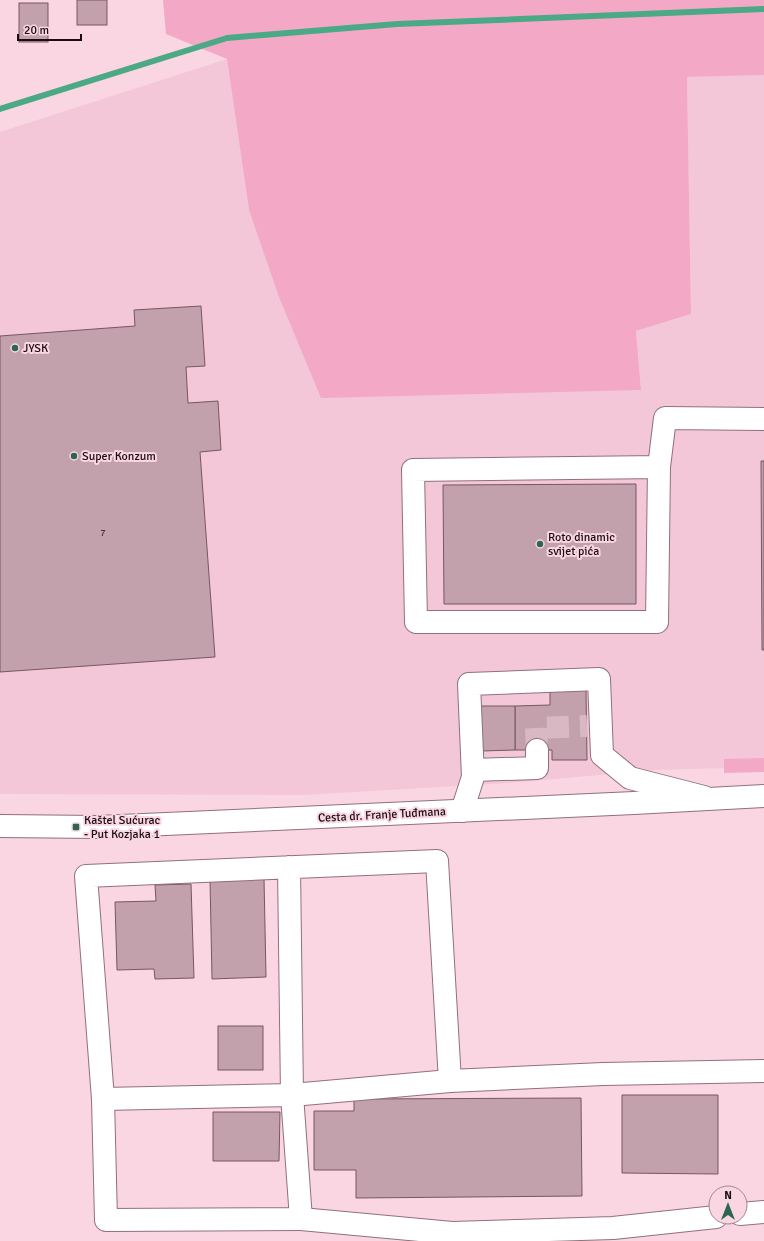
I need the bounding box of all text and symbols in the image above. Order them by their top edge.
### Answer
scale bar [18,16,81,42]
text: 20 m [24,23,49,38]
place label: JYSK [23,341,48,356]
marker: JYSK [10,343,20,353]
place label: Super Konzum [82,449,156,464]
marker: Super Konzum [69,451,79,461]
house number: 7 [100,527,106,539]
place label: Roto dinamic svijet pića [548,530,615,559]
marker: Roto dinamic svijet pića [535,539,545,549]
street label: Cesta dr. Franje Tuđmana [318,804,446,826]
place label: Kaštel Sućurac - Put Kozjaka 1 [84,813,161,842]
marker: Kaštel Sućurac - Put Kozjaka 1 [71,822,81,832]
north arrow [708,1185,748,1225]
text: N [724,1189,732,1202]

